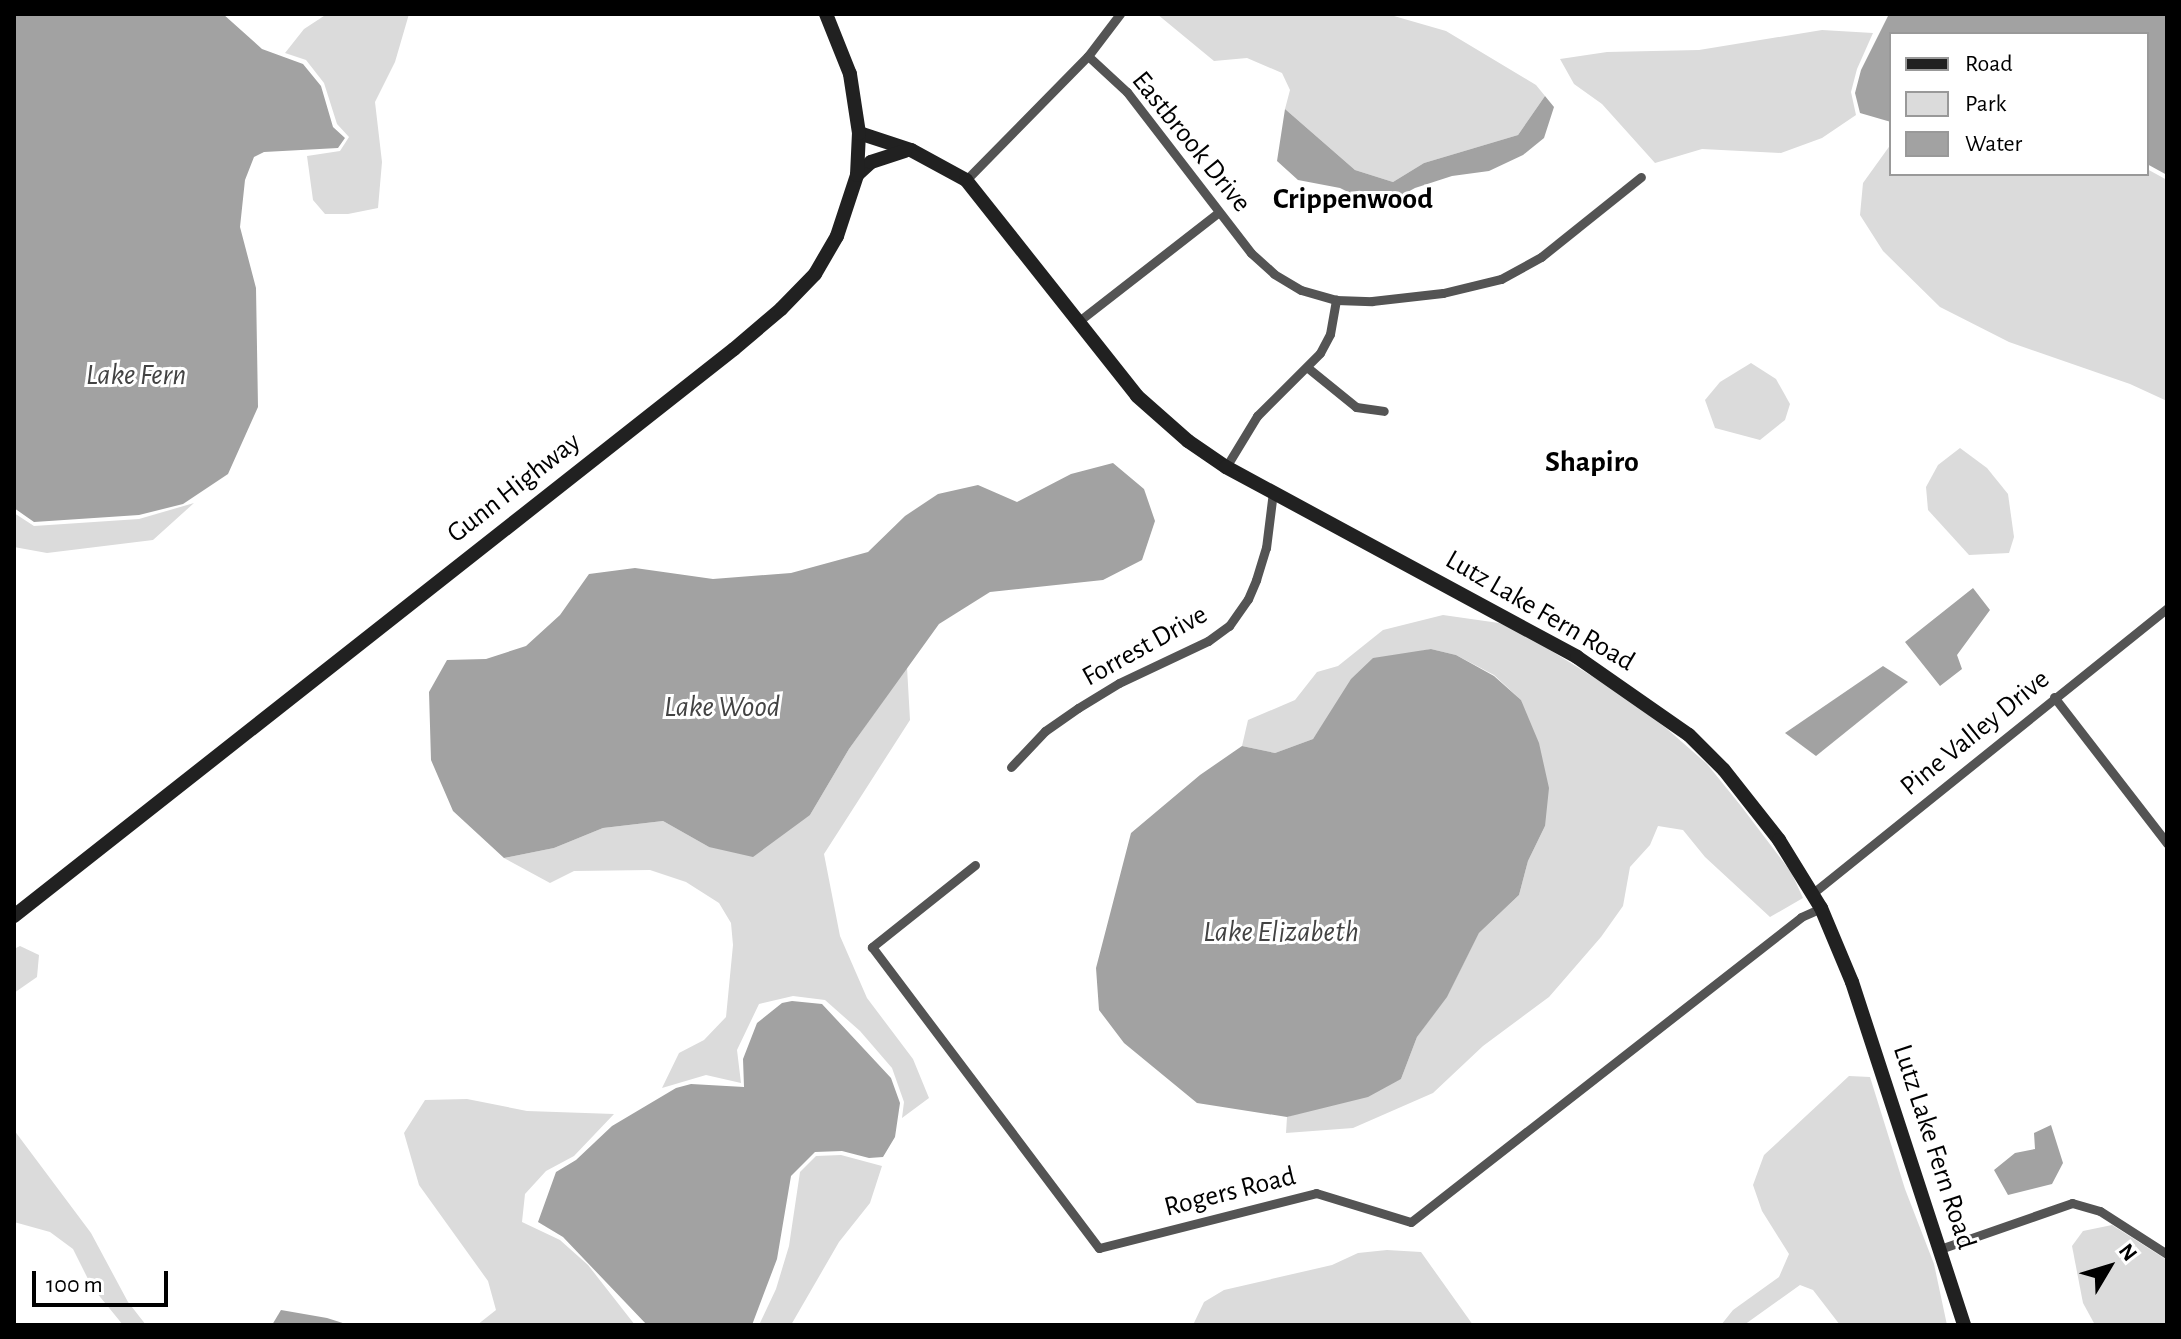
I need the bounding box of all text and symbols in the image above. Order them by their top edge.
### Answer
legend [1889,32,2149,176]
text: Road [1965,52,2013,76]
street label: Eastbrook Drive [1124,65,1258,219]
text: Park [1965,92,2006,116]
text: Water [1965,132,2022,156]
district label: Crippenwood [1273,181,1433,217]
water label: Lake Fern [86,357,186,393]
street label: Gunn Highway [441,426,587,550]
district label: Shapiro [1545,444,1639,480]
street label: Lutz Lake Fern Road [1439,543,1641,679]
street label: Forrest Drive [1077,598,1213,694]
street label: Pine Valley Drive [1894,663,2056,803]
water label: Lake Wood [664,689,780,725]
water label: Lake Elizabeth [1203,914,1359,950]
street label: Lutz Lake Fern Road [1885,1040,1983,1254]
street label: Rogers Road [1161,1159,1299,1225]
north arrow [2069,1227,2149,1307]
text: N [2115,1239,2141,1265]
scale bar [36,1255,172,1305]
text: 100 m [46,1273,103,1297]

